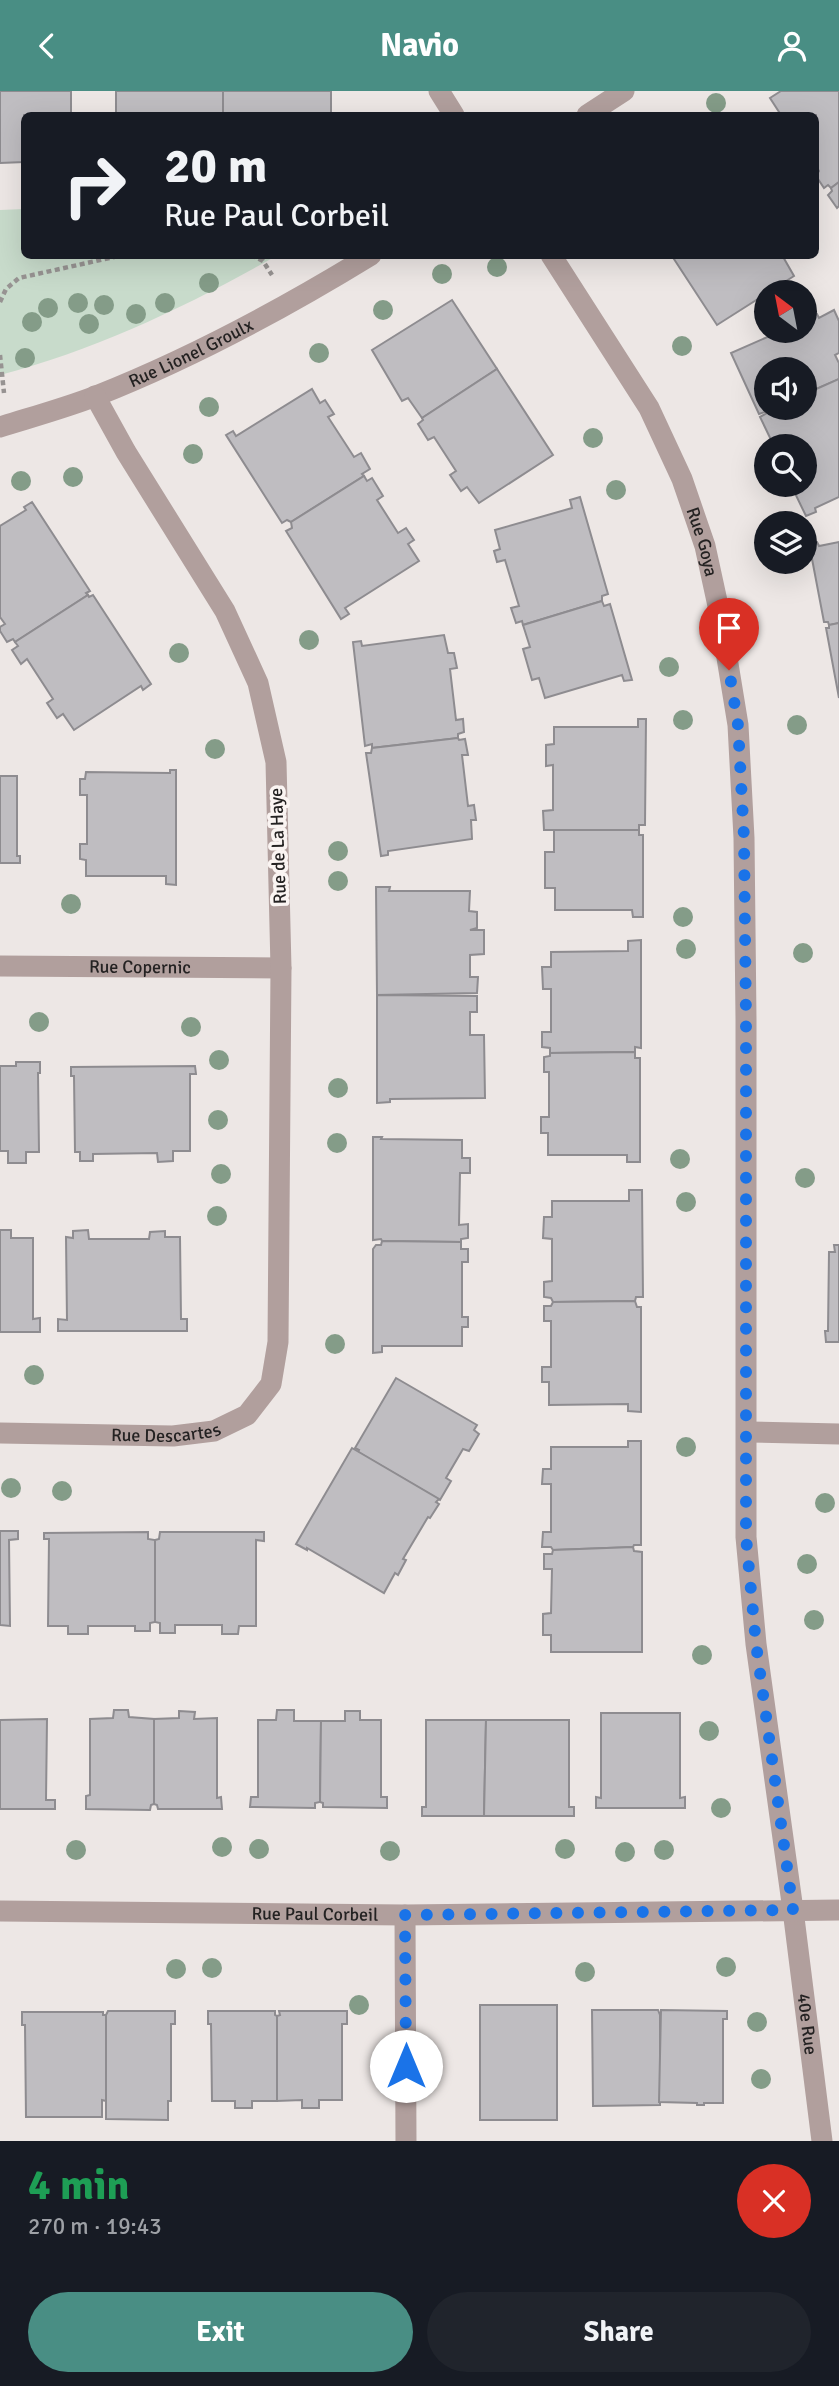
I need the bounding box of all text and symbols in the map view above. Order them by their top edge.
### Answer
text: Navio [380,26,459,65]
icon: back [28,27,66,65]
icon: person [773,27,811,65]
text: 20 m [164,136,267,196]
icon: right [49,140,140,231]
text: Rue Paul Corbeil [164,196,389,235]
north arrow [754,280,817,343]
map controls [754,280,817,574]
street label: Rue Lionel Groulx [125,313,257,392]
button: sound [754,357,817,420]
button: search [754,434,817,497]
street label: Rue Goya [681,504,722,578]
button: layers [754,511,817,574]
pin [699,598,759,670]
icon: arrive [710,609,748,647]
street label: Rue de La Haye [265,788,291,904]
street label: Rue Copernic [89,956,191,978]
street label: Rue Descartes [111,1418,225,1447]
street label: Rue Paul Corbeil [251,1902,378,1926]
street label: 40e Rue [793,1992,822,2056]
position arrow [369,2029,443,2103]
text: 4 min [28,2160,129,2211]
button: close [737,2164,811,2238]
text: 270 m · 19:43 [28,2212,162,2241]
button: Exit [28,2292,413,2372]
button: Share [427,2292,811,2372]

